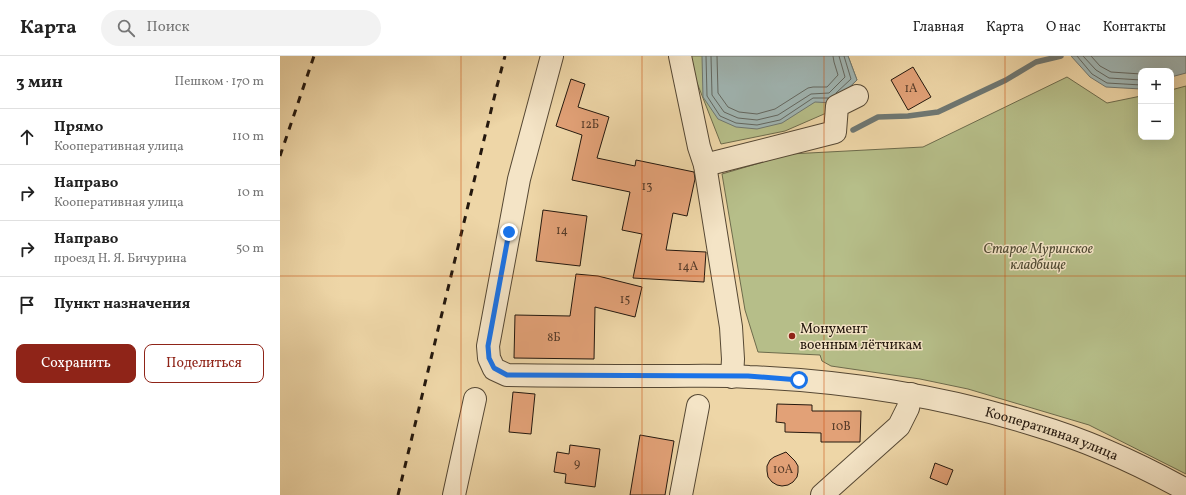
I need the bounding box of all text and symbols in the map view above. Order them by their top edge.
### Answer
search box [101,10,381,46]
text: Карта [20,15,77,41]
icon: search [115,17,137,39]
text: Поиск [147,17,190,38]
text: Главная [913,18,964,37]
text: Карта [986,18,1024,37]
text: О нас [1046,18,1081,37]
text: Контакты [1103,18,1166,37]
map controls [1138,68,1174,140]
button: + [1138,68,1174,104]
text: 3 мин [16,71,63,94]
text: Пешком · 170 m [175,73,264,91]
house number: 1А [904,81,918,97]
button: − [1138,104,1174,140]
text: Прямо [54,117,103,138]
house number: 12Б [581,117,599,133]
icon: ahead [16,126,38,148]
text: 110 m [232,128,264,146]
text: Кооперативная улица [54,138,184,156]
text: Направо [54,173,118,194]
house number: 13 [642,179,652,195]
icon: right [16,182,38,204]
text: 10 m [237,184,264,202]
text: Кооперативная улица [54,194,184,212]
route end [500,223,518,241]
house number: 14 [556,223,568,239]
text: Направо [54,229,118,250]
icon: right [16,238,38,260]
text: 50 m [236,240,264,258]
park label: Старое Муринское кладбище [983,240,1093,275]
text: проезд Н. Я. Бичурина [54,250,187,268]
house number: 14А [678,259,699,275]
house number: 15 [620,292,630,308]
icon: arrive [16,294,38,316]
text: Пункт назначения [54,294,190,315]
place label: Монумент военным лётчикам [800,320,922,355]
house number: 8Б [547,330,561,346]
marker: Монумент военным лётчикам [787,331,797,341]
button: Сохранить [16,344,136,383]
button: Поделиться [144,344,264,383]
route start [790,371,808,389]
street label: Кооперативная улица [983,403,1121,466]
house number: 10В [831,419,851,435]
house number: 9 [574,456,580,472]
house number: 10А [773,462,794,478]

